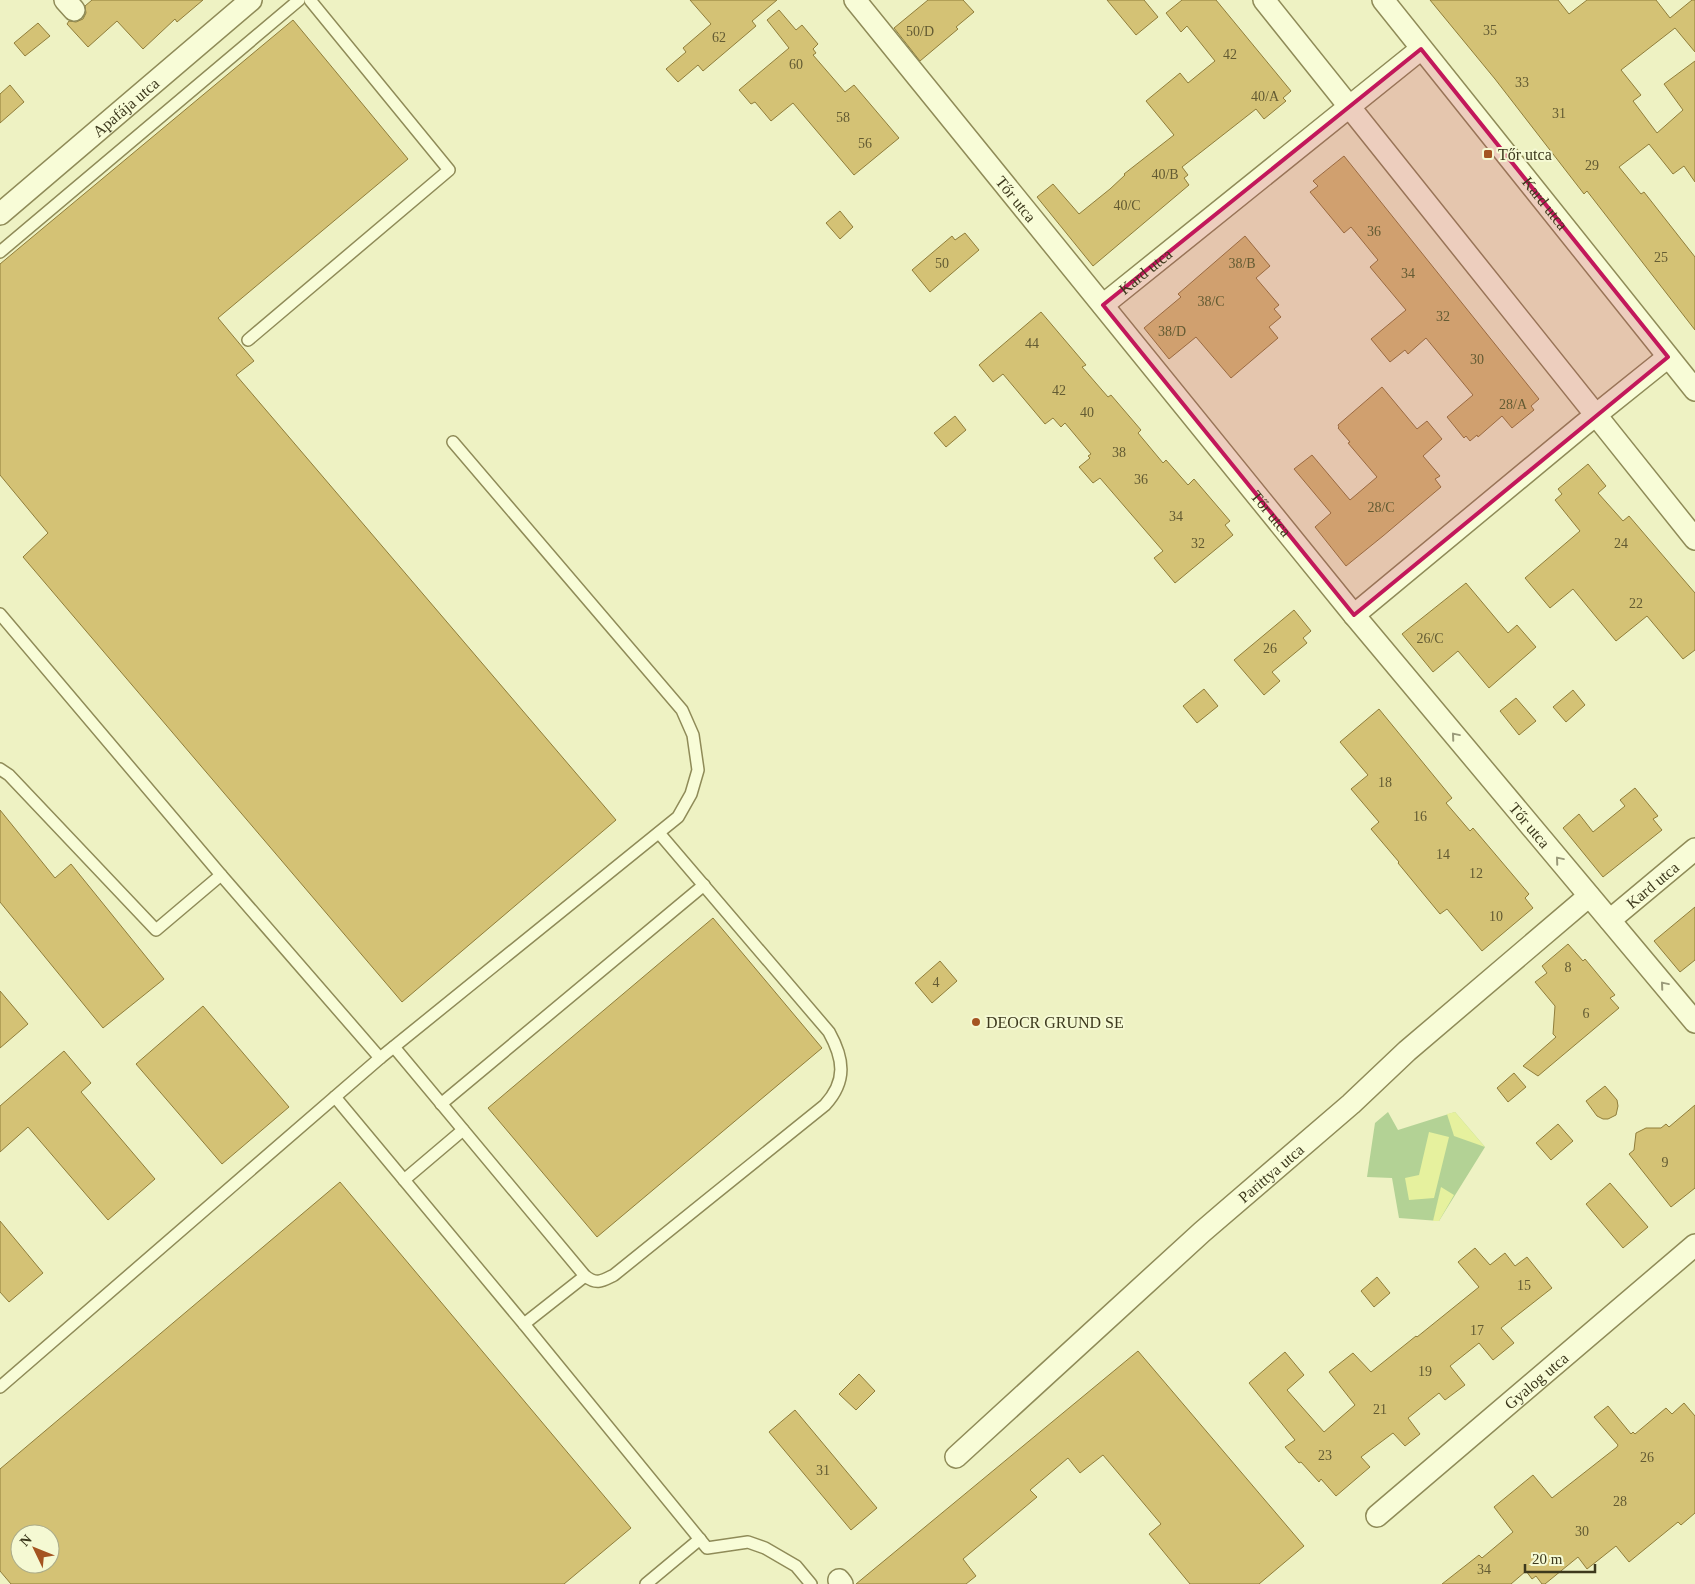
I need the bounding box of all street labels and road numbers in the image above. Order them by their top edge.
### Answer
street label: Apafája utca [89,74,162,140]
street label: Tőr utca [992,173,1039,225]
street label: Kard utca [1519,174,1571,233]
street label: Kard utca [1116,245,1175,298]
street label: Tőr utca [1248,487,1295,540]
street label: Tőr utca [1506,799,1553,851]
street label: Kard utca [1623,859,1682,912]
street label: Parittya utca [1235,1141,1307,1206]
street label: Gyalog utca [1501,1349,1572,1413]

